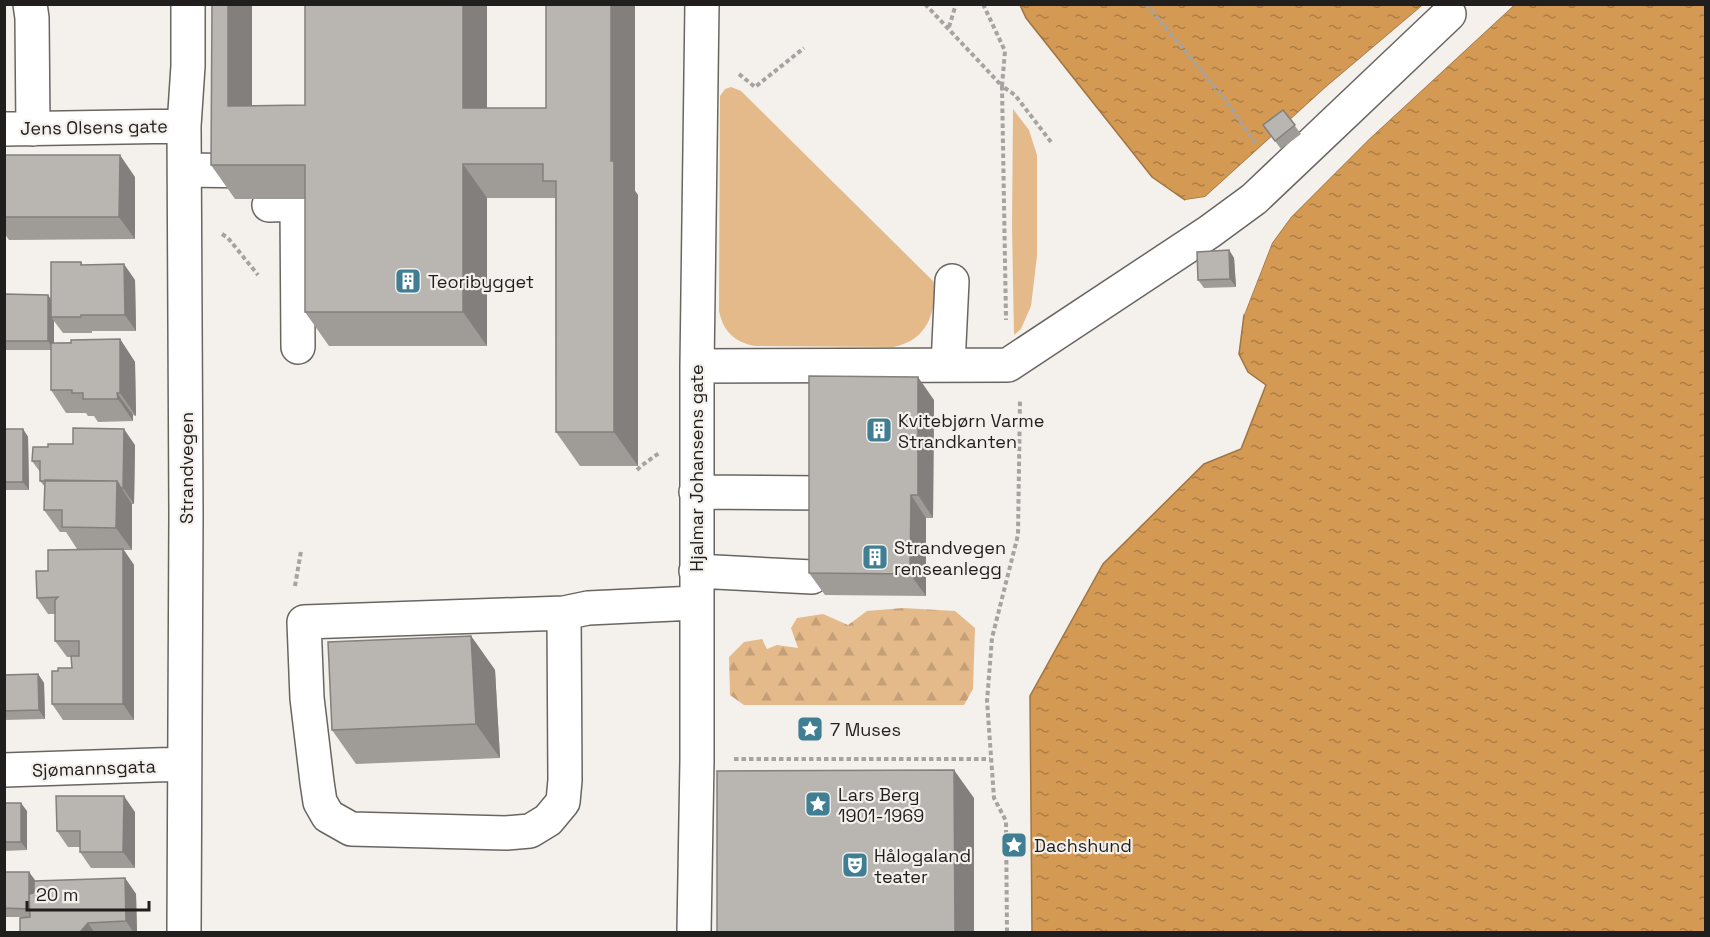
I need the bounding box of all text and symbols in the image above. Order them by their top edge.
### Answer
street label: Jens Olsens gate [20,114,168,140]
building icon: Teoribygget [393,266,423,296]
place label: Teoribygget [428,270,534,293]
street label: Hjalmar Johansens gate [685,364,708,572]
place label: Kvitebjørn Varme Strandkanten [898,409,1044,453]
street label: Strandvegen [175,412,198,524]
building icon: Kvitebjørn Varme Strandkanten [864,415,894,445]
place label: Strandvegen renseanlegg [894,536,1006,580]
building icon: Strandvegen renseanlegg [860,542,890,572]
place icon: 7 Muses [795,714,825,744]
place label: 7 Muses [830,718,901,741]
street label: Sjømannsgata [32,754,156,782]
place label: Lars Berg 1901-1969 [838,783,924,827]
place icon: Lars Berg 1901-1969 [803,789,833,819]
place icon: Dachshund [999,830,1029,860]
place label: Dachshund [1034,834,1132,857]
place label: Hålogaland teater [874,844,971,888]
theatre icon: Hålogaland teater [840,850,870,880]
scale bar [27,874,148,912]
text: 20 m [36,883,79,906]

